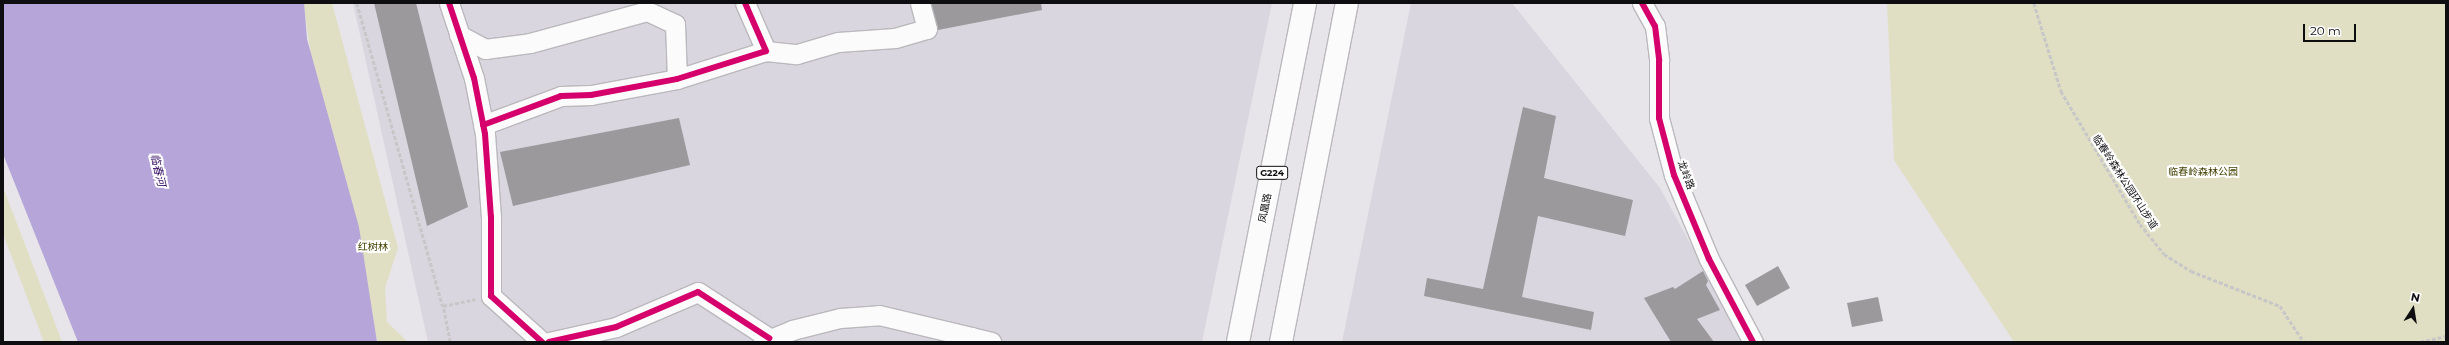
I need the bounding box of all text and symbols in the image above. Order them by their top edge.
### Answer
scale bar [2305,16,2358,42]
text: 20 m [2310,23,2341,38]
street label: 临春岭森林公园环山步道 [2090,133,2160,231]
water label: 临春河 [148,152,168,188]
street label: 龙岭路 [1675,159,1697,191]
road number: G224 [1256,166,1288,180]
park label: 临春岭森林公园 [2168,166,2238,178]
street label: 凤凰路 [1256,192,1274,224]
park label: 红树林 [358,241,388,253]
north arrow [2393,289,2433,329]
text: N [2410,289,2421,305]

